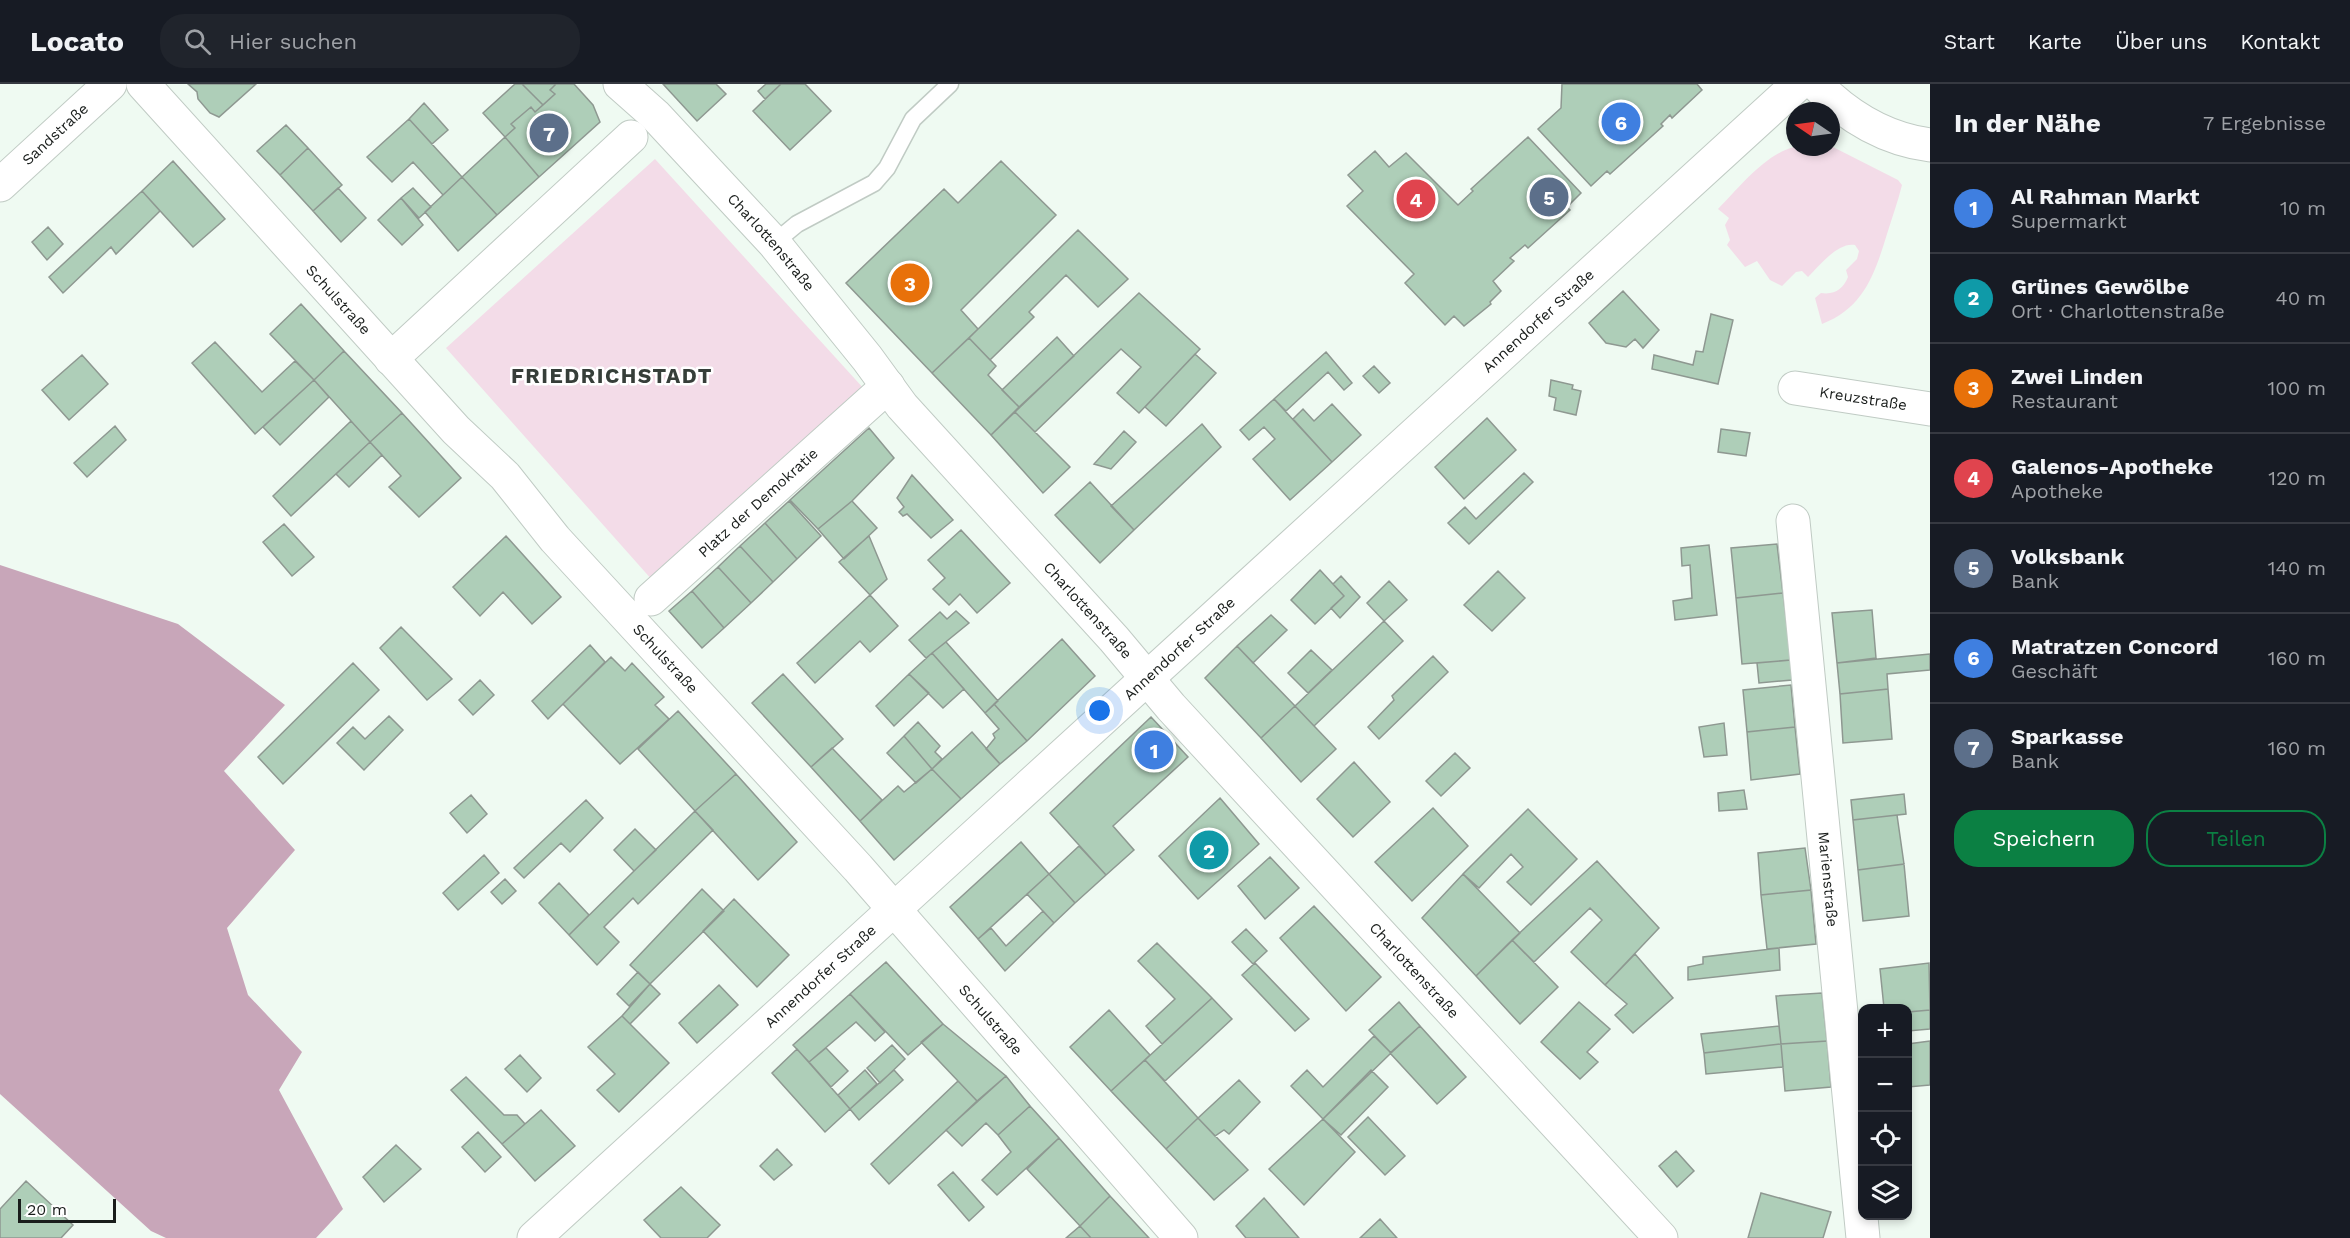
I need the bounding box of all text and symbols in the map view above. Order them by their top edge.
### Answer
search box [160,14,580,68]
text: Locato [30,25,124,58]
icon: search [181,25,214,58]
text: Hier suchen [229,29,357,54]
text: Start [1944,29,1995,54]
text: Karte [2028,29,2082,54]
text: Über uns [2115,29,2207,54]
text: Kontakt [2240,29,2320,54]
pin: 6 [1602,99,1640,144]
street label: Sandstraße [19,100,92,169]
north arrow [1786,102,1840,156]
text: In der Nähe [1954,108,2101,138]
pin: 7 [530,110,568,156]
text: 7 Ergebnisse [2203,111,2326,135]
pin: 5 [1530,174,1568,220]
pin: 4 [1396,176,1436,222]
text: Al Rahman Markt [2011,184,2199,209]
street label: Charlottenstraße [724,190,818,295]
text: 1 [1969,196,1978,220]
text: 10 m [2280,196,2326,220]
text: Supermarkt [2011,209,2127,233]
pin: 3 [890,260,930,306]
street label: Schulstraße [302,261,374,338]
street label: Annendorfer Straße [1479,266,1598,376]
text: Grünes Gewölbe [2011,274,2189,299]
text: 2 [1968,286,1979,310]
text: 40 m [2275,286,2326,310]
text: Ort · Charlottenstraße [2011,299,2225,323]
district label: FRIEDRICHSTADT [511,363,713,388]
text: Zwei Linden [2011,364,2143,389]
text: 3 [1968,376,1979,400]
text: 100 m [2267,376,2326,400]
street label: Kreuzstraße [1818,383,1908,414]
text: Restaurant [2011,389,2118,413]
street label: Platz der Demokratie [695,444,822,561]
text: Galenos-Apotheke [2011,454,2213,479]
text: 4 [1967,466,1980,490]
text: 120 m [2268,466,2326,490]
text: Apotheke [2011,479,2103,503]
text: Volksbank [2011,544,2124,569]
text: 5 [1968,556,1979,580]
text: 140 m [2268,556,2326,580]
street label: Charlottenstraße [1040,558,1136,662]
text: Bank [2011,569,2059,593]
street label: Annendorfer Straße [1120,593,1239,704]
street label: Schulstraße [629,620,702,697]
text: Matratzen Concord [2011,634,2219,659]
text: 6 [1967,646,1980,670]
text: 160 m [2268,646,2326,670]
text: Geschäft [2011,659,2098,683]
your location [1085,696,1114,725]
text: Sparkasse [2011,724,2124,749]
pin: 1 [1134,728,1174,772]
text: 7 [1967,736,1980,760]
text: 160 m [2268,736,2326,760]
text: Bank [2011,749,2059,773]
button: Speichern [1954,810,2134,867]
button: Teilen [2146,810,2326,867]
pin: 2 [1190,828,1228,873]
street label: Marienstraße [1814,831,1842,928]
street label: Charlottenstraße [1365,919,1463,1022]
street label: Annendorfer Straße [761,921,880,1032]
street label: Schulstraße [955,981,1026,1059]
map controls [1858,1004,1912,1220]
button: + [1858,1004,1912,1058]
button: − [1858,1058,1912,1112]
button: locate [1858,1112,1912,1166]
button: layers [1858,1166,1912,1220]
scale bar [18,1196,116,1224]
text: 20 m [27,1200,67,1219]

